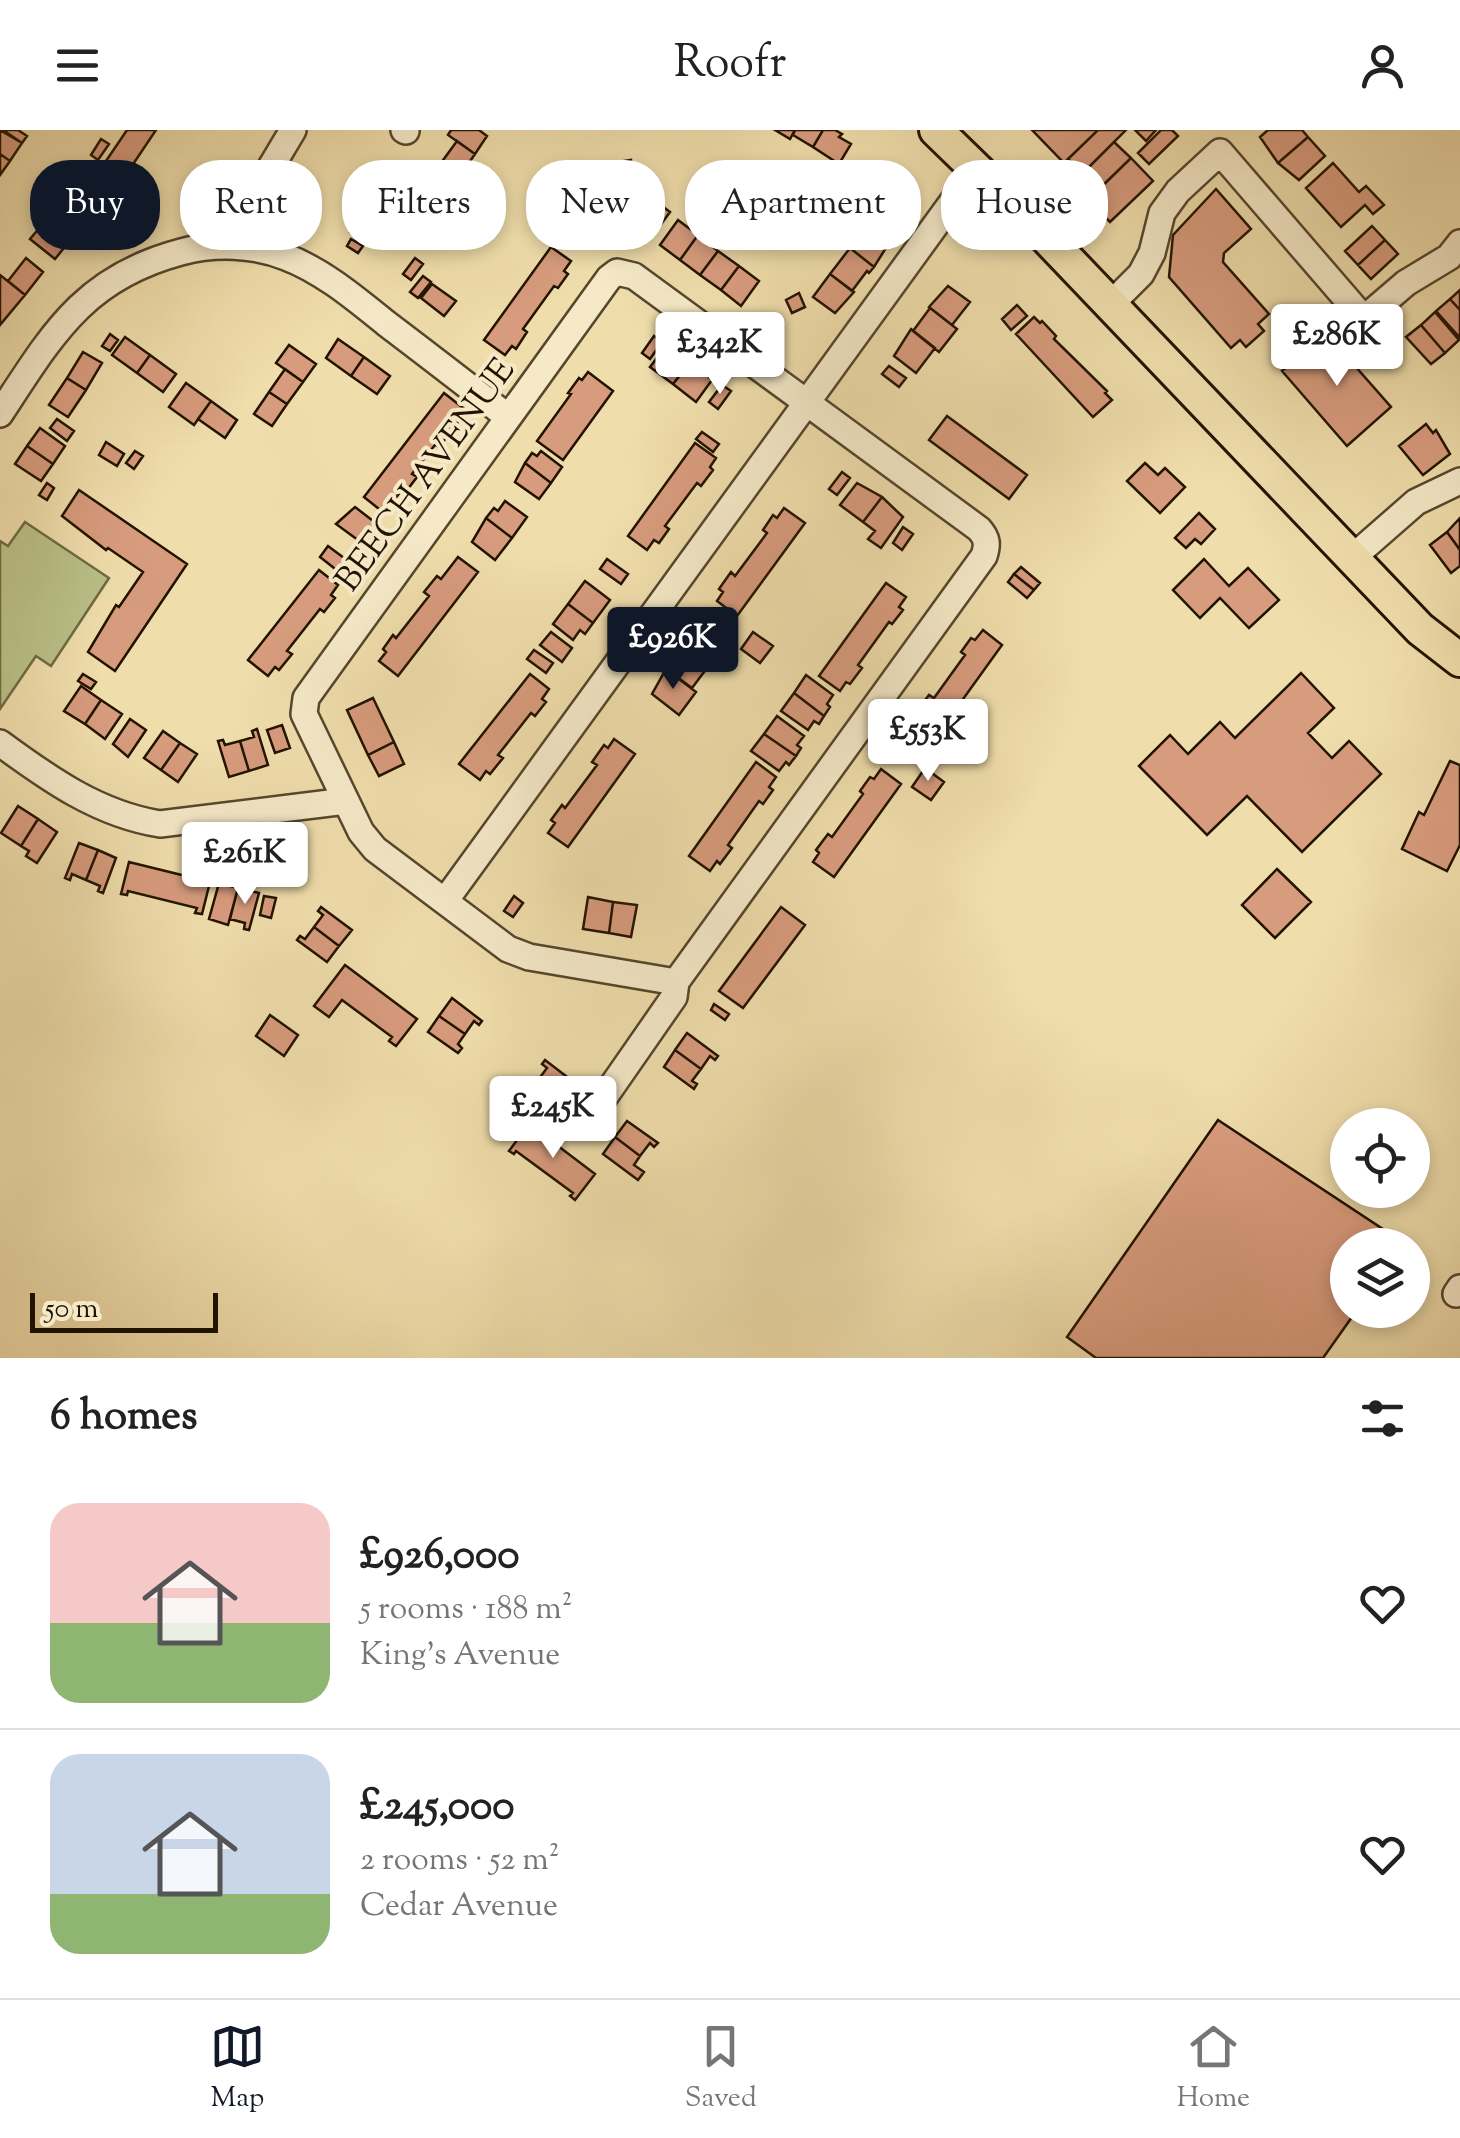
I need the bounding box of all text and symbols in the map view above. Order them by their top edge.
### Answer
text: Roofr [674,33,786,98]
icon: menu [50,38,105,93]
icon: person [1355,38,1410,93]
chip: Buy [30,160,160,250]
chip: Rent [180,160,322,250]
chip: Filters [342,160,506,250]
chip: New [526,160,665,250]
chip: Apartment [685,160,921,250]
chip: House [941,160,1108,250]
pin: £286K [1267,304,1407,389]
pin: £342K [650,312,790,397]
text: £286K [1293,313,1381,359]
text: £342K [677,321,763,367]
street label: BEECH AVENUE [324,349,529,604]
pin: £926K [603,607,743,692]
text: £926K [629,616,717,662]
pin: £553K [858,699,998,784]
text: £553K [890,708,966,754]
pin: £261K [175,822,315,907]
text: £261K [204,831,286,877]
pin: £245K [483,1076,623,1161]
text: £245K [511,1085,595,1131]
map controls [1330,1108,1430,1328]
button: locate [1330,1108,1430,1208]
button: layers [1330,1228,1430,1328]
scale bar [30,1288,218,1332]
text: 50 m [45,1290,99,1330]
text: 6 homes [50,1388,197,1448]
icon: filters [1355,1391,1410,1446]
text: £926,000 [360,1527,519,1587]
icon: home [130,1543,250,1663]
icon: heart [1355,1576,1410,1631]
text: 5 rooms · 188 m² [360,1587,572,1633]
text: King's Avenue [360,1633,560,1679]
text: £245,000 [360,1778,515,1838]
icon: home [130,1794,250,1914]
icon: heart [1355,1827,1410,1882]
text: 2 rooms · 52 m² [360,1838,560,1884]
text: Cedar Avenue [360,1884,558,1930]
tab: Map [210,2019,265,2119]
tab: Saved [685,2019,757,2119]
tab: Home [1177,2019,1250,2119]

